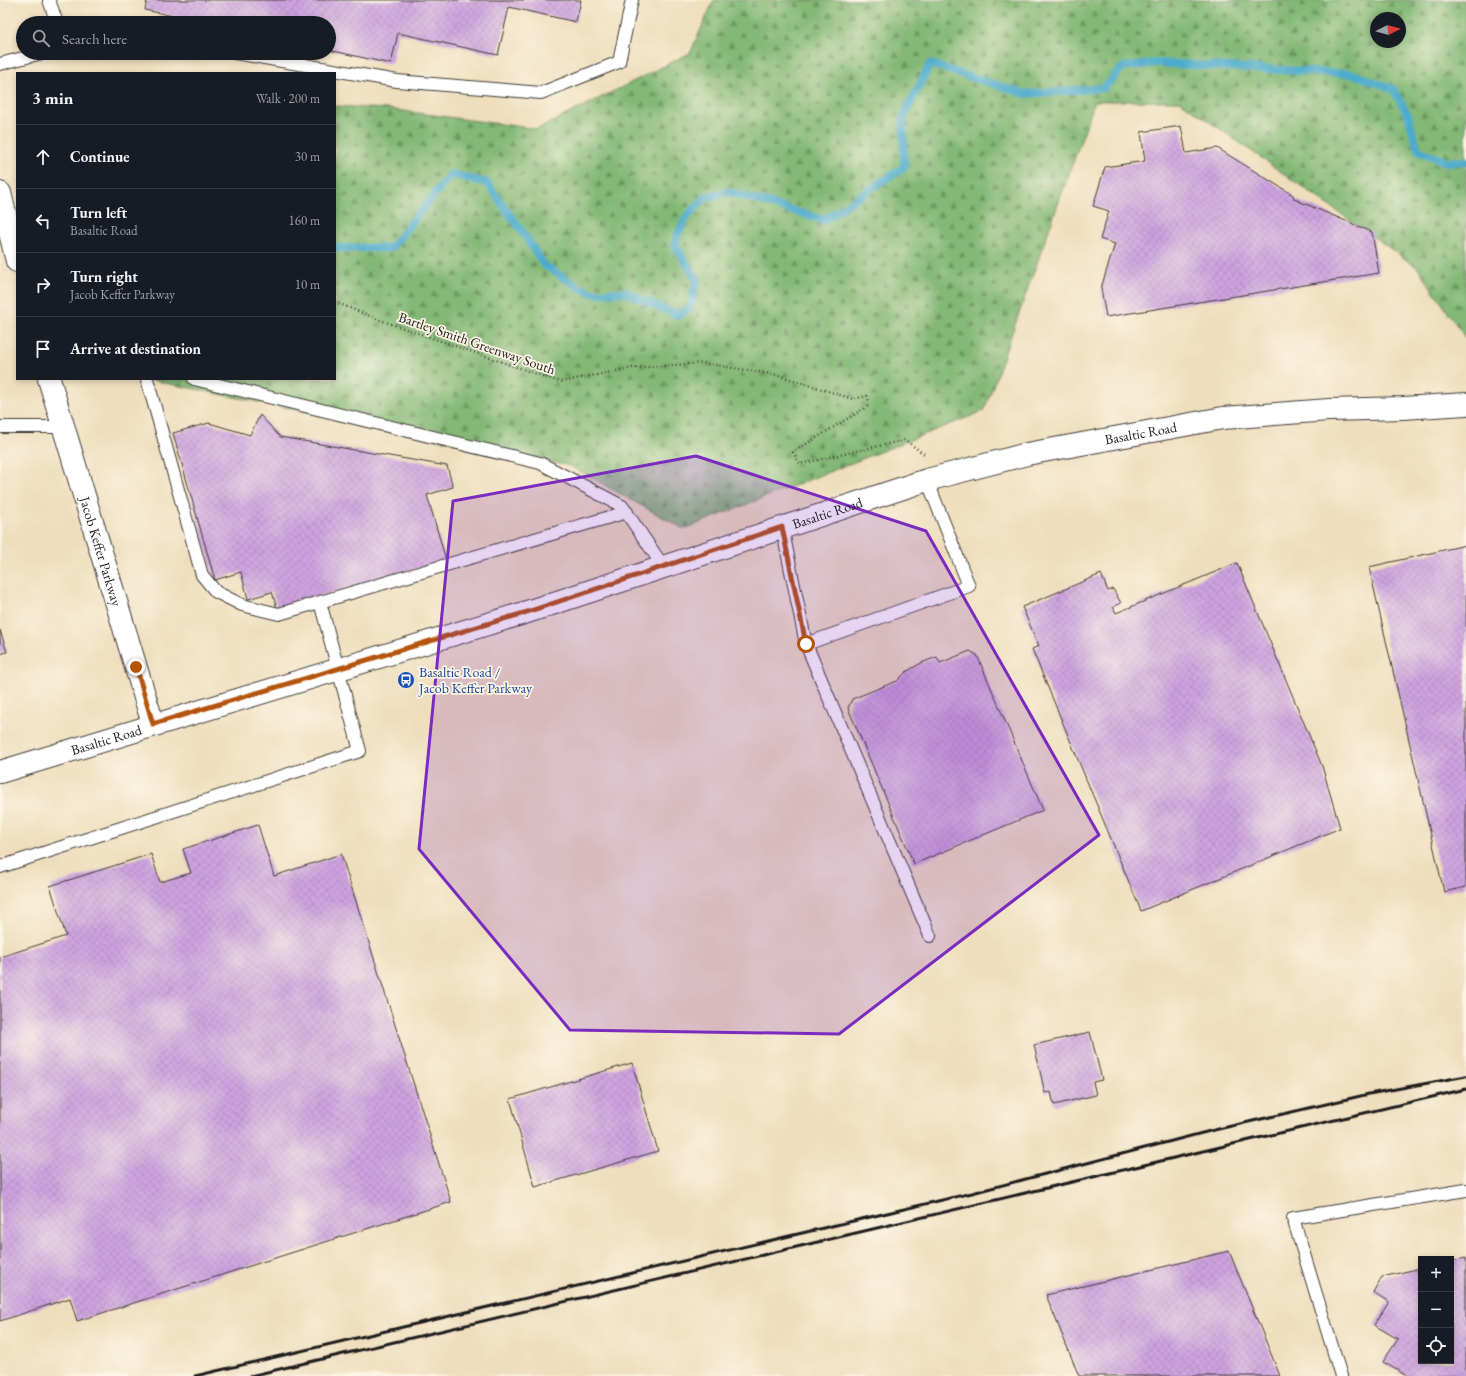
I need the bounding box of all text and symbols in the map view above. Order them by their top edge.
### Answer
north arrow [1370,12,1406,48]
search box [16,16,336,60]
icon: search [30,27,52,49]
text: Search here [62,29,127,48]
text: 3 min [32,87,73,109]
text: Walk · 200 m [256,90,320,107]
icon: ahead [32,146,54,168]
text: Continue [70,147,130,166]
text: 30 m [295,148,320,165]
text: Turn left [70,203,127,222]
icon: left [32,210,54,232]
text: 160 m [289,212,320,229]
text: Basaltic Road [70,222,138,239]
text: Turn right [70,267,138,286]
icon: right [32,274,54,296]
text: 10 m [295,276,320,293]
text: Jacob Keffer Parkway [70,286,175,303]
street label: Bartley Smith Greenway South [396,308,558,378]
icon: arrive [32,338,54,360]
text: Arrive at destination [70,339,201,358]
street label: Basaltic Road [1103,417,1179,449]
street label: Basaltic Road [790,493,866,533]
street label: Jacob Keffer Parkway [76,494,126,609]
route start [797,635,815,653]
route end [127,658,145,676]
place label: Basaltic Road / Jacob Keffer Parkway [418,663,533,697]
bus stop icon: Basaltic Road / Jacob Keffer Parkway [396,670,416,690]
street label: Basaltic Road [69,720,145,759]
map controls [1418,1256,1454,1364]
button: + [1418,1256,1454,1292]
button: − [1418,1292,1454,1328]
button: locate [1418,1328,1454,1364]

